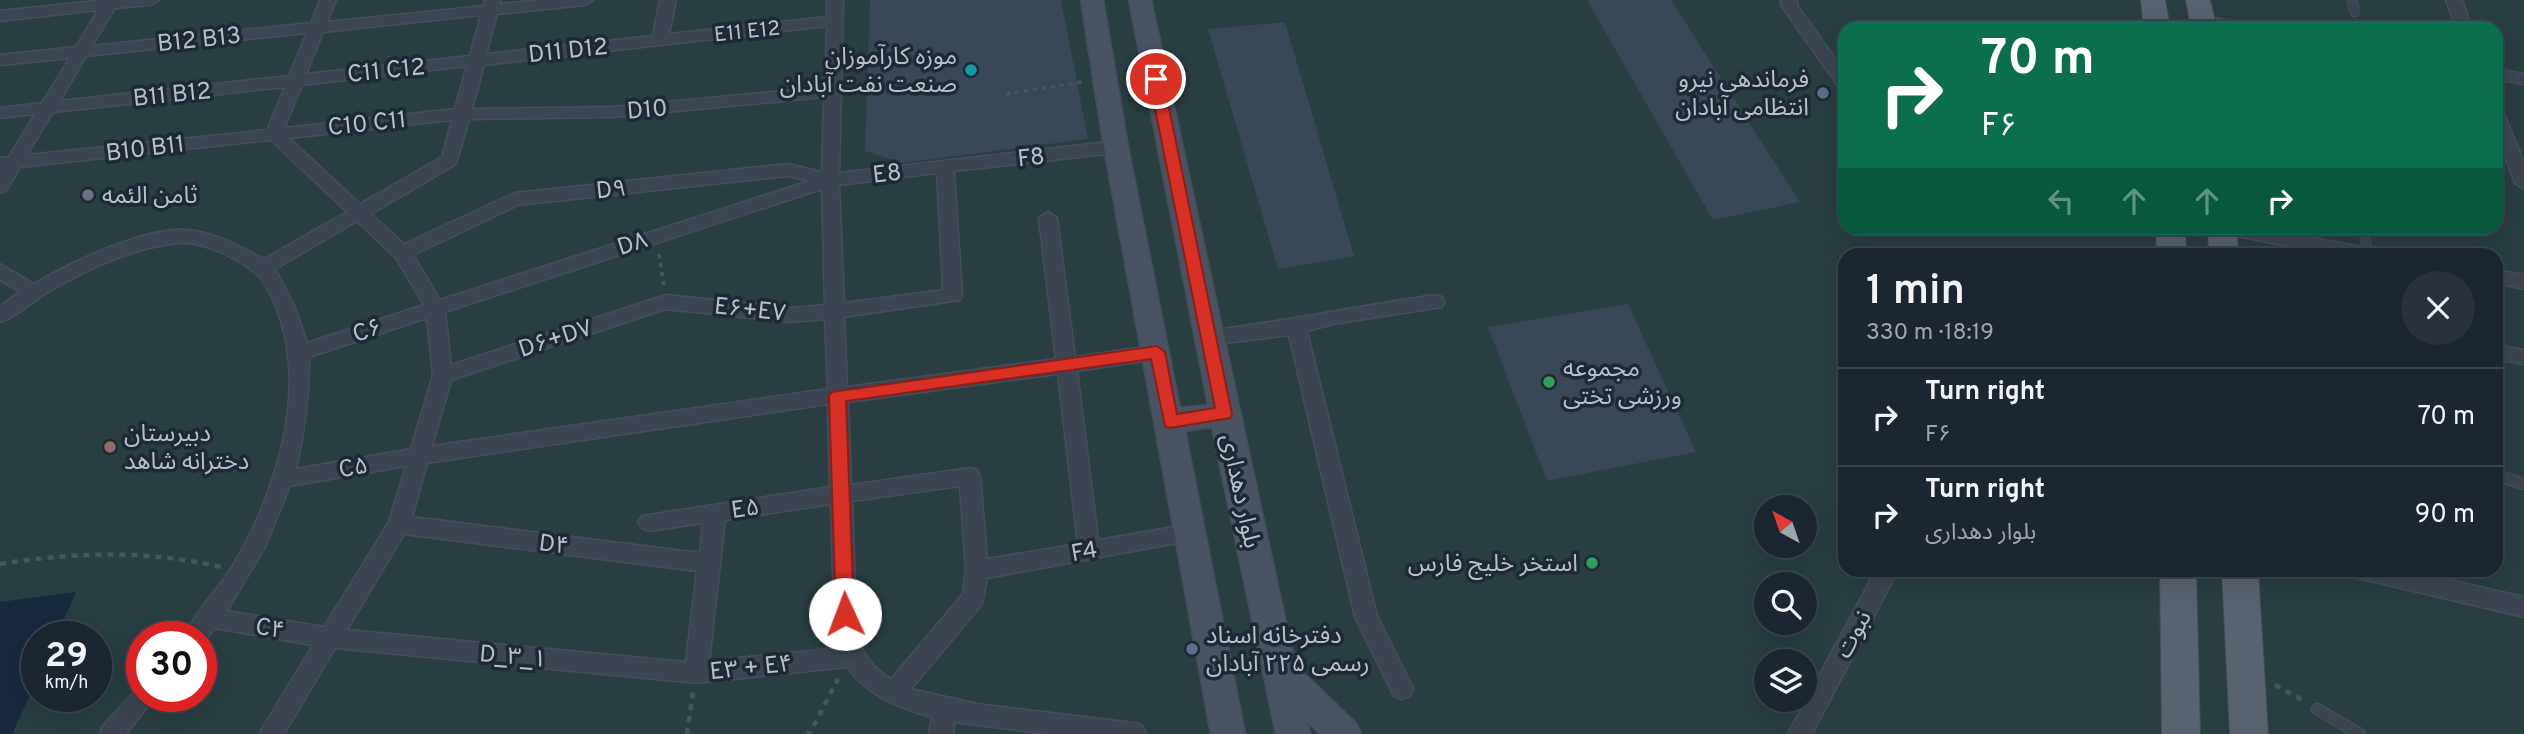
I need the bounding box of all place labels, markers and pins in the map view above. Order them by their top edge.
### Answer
place label: موزه کارآموزان صنعت نفت آبادان [780,43,957,101]
pin [1126,49,1186,109]
marker: موزه کارآموزان صنعت نفت آبادان [963,62,979,78]
place label: فرماندهی نیرو انتظامی آبادان [1675,66,1809,124]
marker: فرماندهی نیرو انتظامی آبادان [1815,85,1831,101]
place label: ثامن الئمه [102,182,198,212]
marker: ثامن الئمه [80,187,96,203]
place label: مجموعه ورزشی تختی [1563,355,1682,413]
marker: مجموعه ورزشی تختی [1541,374,1557,390]
place label: دبیرستان دخترانه شاهد [124,420,249,478]
marker: دبیرستان دخترانه شاهد [102,439,118,455]
place label: استخر خلیج فارس [1408,550,1578,580]
marker: استخر خلیج فارس [1584,555,1600,571]
place label: دفترخانه اسناد رسمی ۲۲۵ آبادان [1206,622,1370,680]
marker: دفترخانه اسناد رسمی ۲۲۵ آبادان [1184,641,1200,657]

